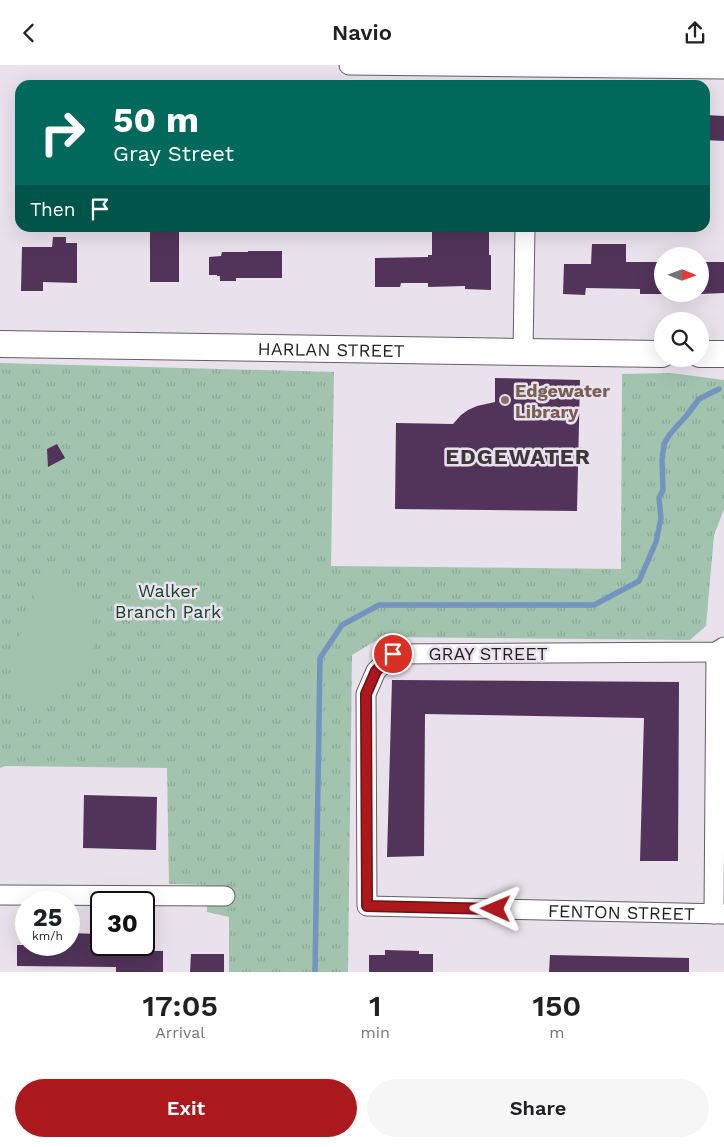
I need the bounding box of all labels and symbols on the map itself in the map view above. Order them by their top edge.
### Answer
north arrow [654,247,709,303]
street label: HARLAN STREET [257,337,405,361]
place label: Edgewater Library [515,380,610,422]
marker: Edgewater Library [499,394,511,406]
district label: EDGEWATER [445,444,591,469]
park label: Walker Branch Park [115,580,221,622]
pin [372,633,414,675]
street label: GRAY STREET [428,643,548,664]
position arrow [469,882,521,934]
speed limit sign: 30 [90,891,155,956]
street label: FENTON STREET [548,900,695,924]

